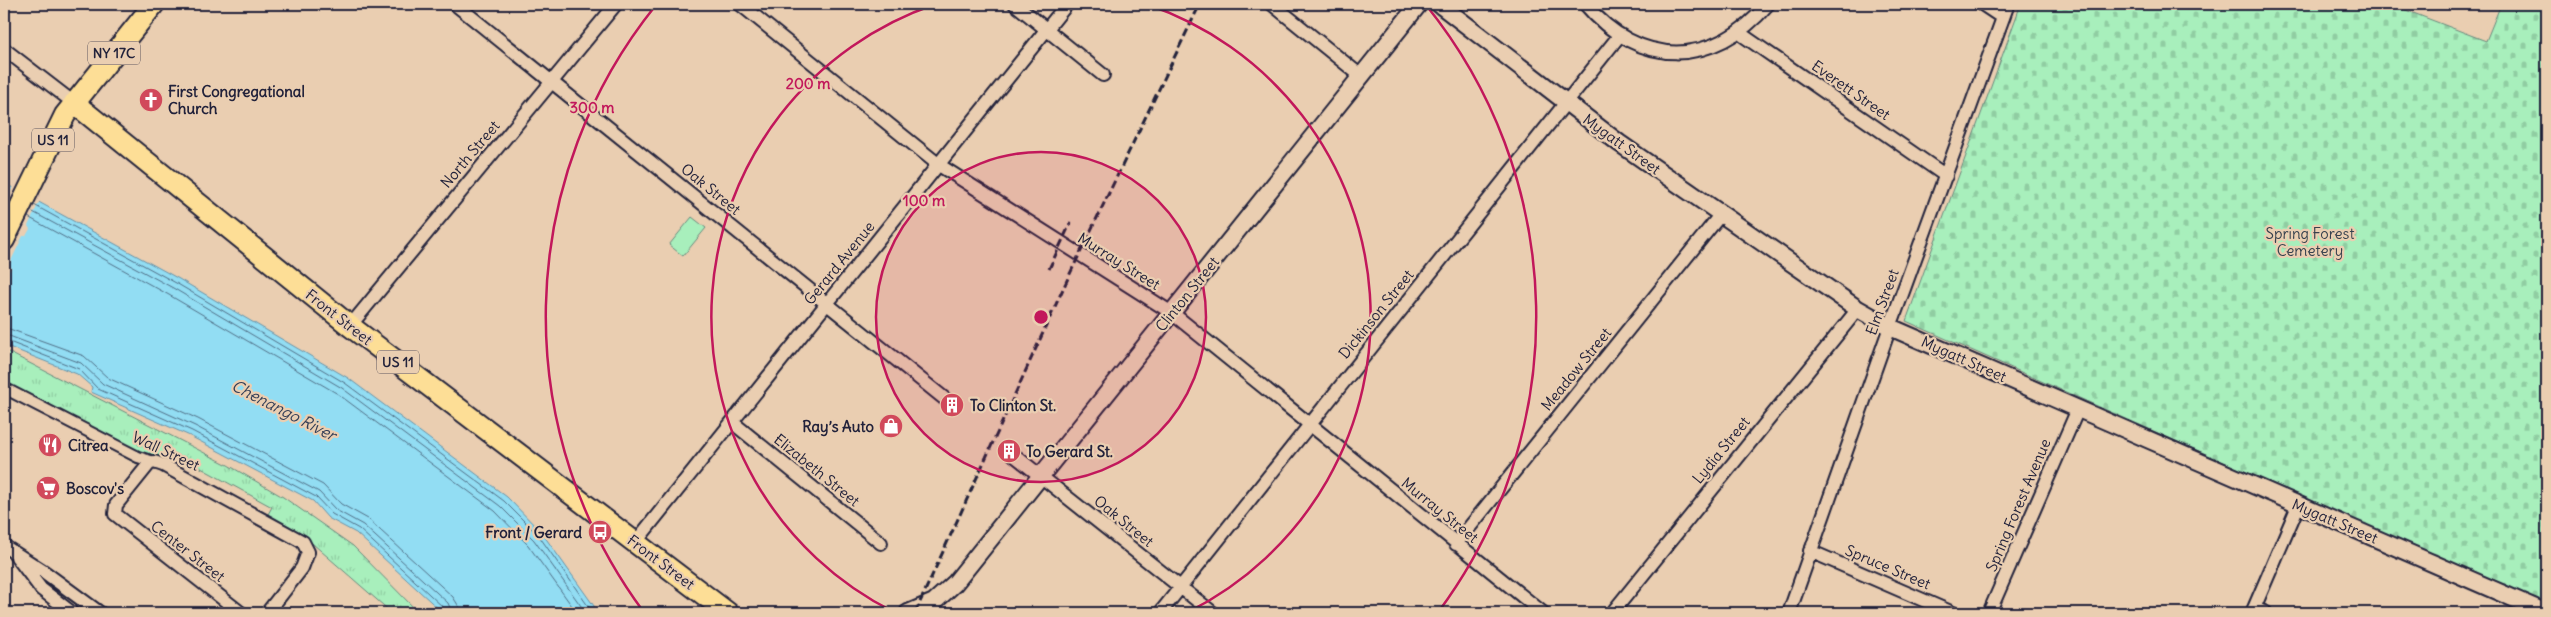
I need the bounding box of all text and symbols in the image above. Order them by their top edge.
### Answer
road number: NY 17C [88,42,140,64]
street label: Everett Street [1808,56,1894,124]
text: 200 m [786,74,830,93]
place label: First Congregational Church [168,82,305,118]
church icon: First Congregational Church [138,87,164,113]
text: 300 m [570,98,615,117]
street label: Mygatt Street [1580,109,1664,179]
street label: North Street [436,116,504,192]
road number: US 11 [32,128,74,152]
street label: Oak Street [677,159,745,219]
text: 100 m [903,191,945,210]
street label: Gerard Avenue [800,217,878,309]
park label: Spring Forest Cemetery [2266,224,2354,260]
street label: Murray Street [1074,228,1164,294]
street label: Clinton Street [1151,253,1223,335]
street label: Dickinson Street [1334,266,1418,362]
street label: Elm Street [1861,266,1903,338]
street label: Front Street [302,285,376,349]
centre of rings [1032,308,1050,326]
street label: Meadow Street [1537,324,1615,414]
street label: Mygatt Street [1918,332,2010,386]
road number: US 11 [377,351,419,374]
water label: Chenango River [228,375,342,446]
building icon: To Clinton St. [939,392,965,418]
place label: To Clinton St. [970,396,1056,415]
shop icon: Ray’s Auto [878,413,904,439]
street label: Lydia Street [1688,413,1754,487]
place label: Ray’s Auto [802,417,875,437]
street label: Wall Street [129,427,203,475]
street label: Elizabeth Street [770,430,864,510]
restaurant icon: Citrea [37,432,63,458]
place label: Citrea [68,436,109,455]
street label: Spring Forest Avenue [1981,436,2055,574]
building icon: To Gerard St. [996,438,1022,464]
place label: To Gerard St. [1026,442,1113,461]
street label: Murray Street [1398,473,1482,547]
supermarket icon: Boscov's [35,475,61,501]
place label: Boscov's [66,479,124,498]
street label: Oak Street [1090,491,1158,551]
street label: Mygatt Street [2289,494,2381,548]
street label: Center Street [147,516,229,586]
bus stop icon: Front / Gerard [587,519,613,545]
place label: Front / Gerard [485,523,582,542]
street label: Front Street [624,530,698,594]
street label: Spruce Street [1843,541,1933,593]

